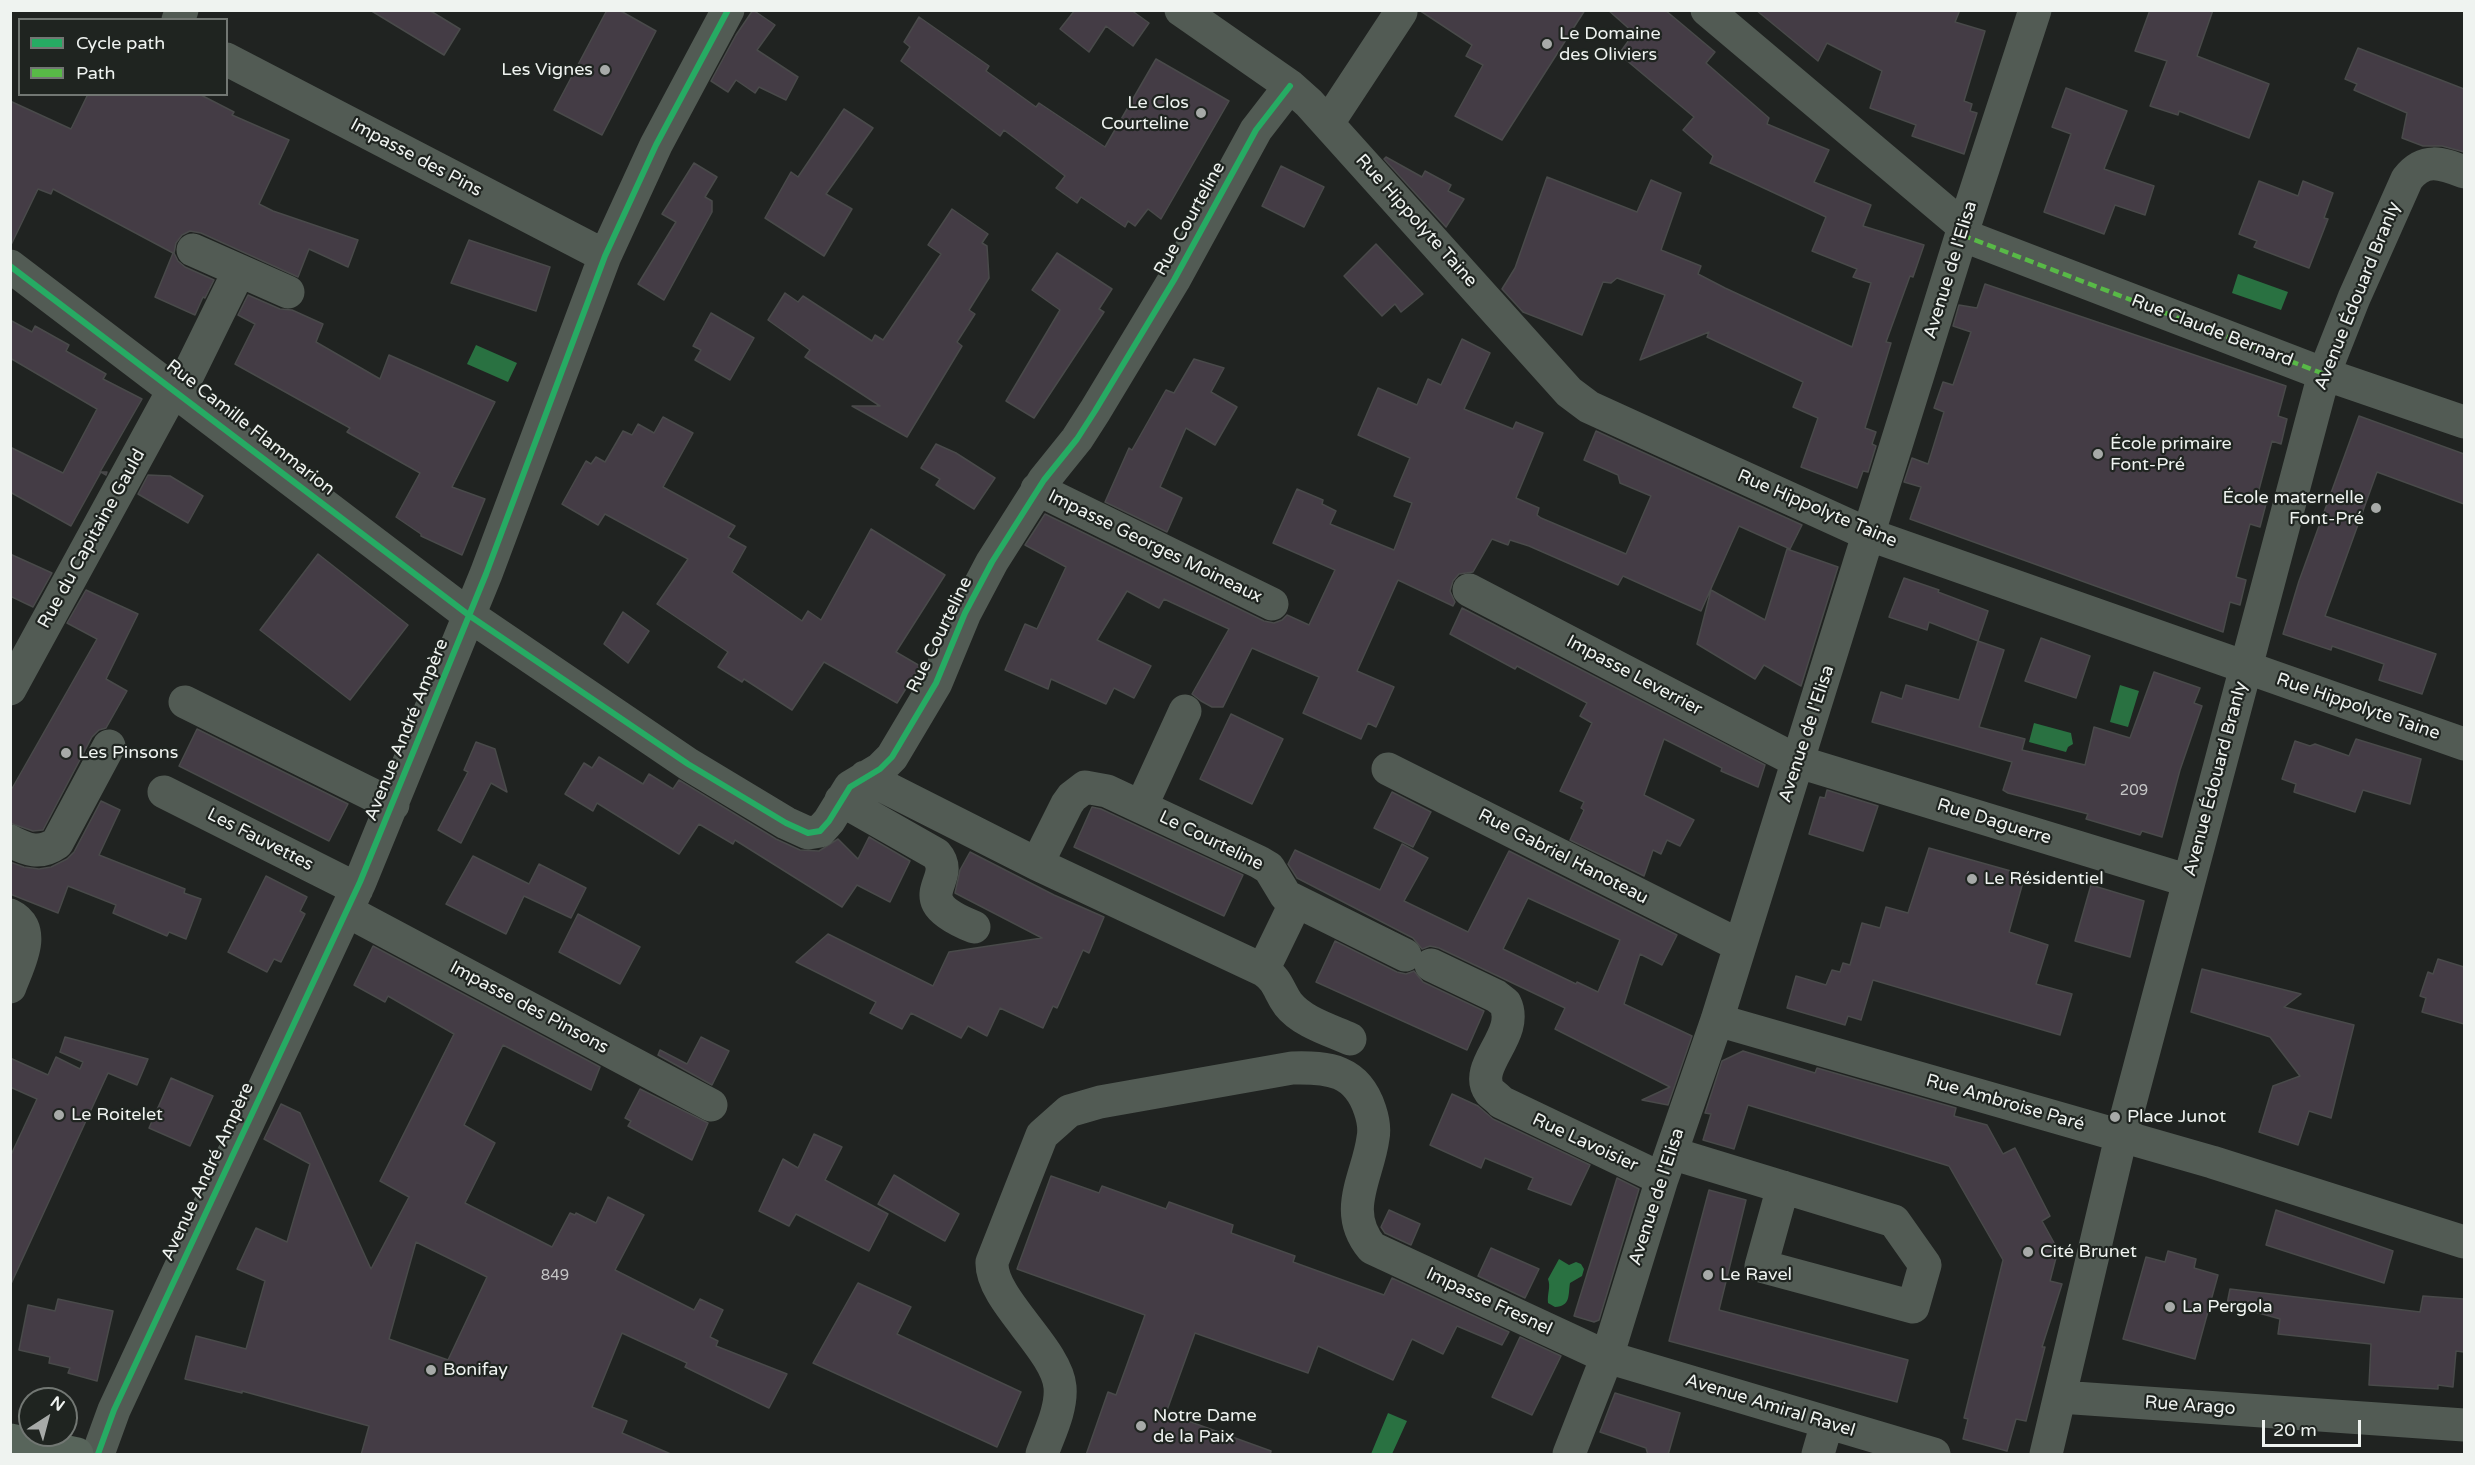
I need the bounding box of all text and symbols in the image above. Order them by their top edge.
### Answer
legend [18,18,228,96]
place label: Le Domaine des Oliviers [1559,23,1661,66]
text: Cycle path [76,32,165,54]
marker: Le Domaine des Oliviers [1540,37,1554,51]
place label: Les Vignes [501,59,593,81]
text: Path [76,62,115,84]
marker: Les Vignes [598,63,612,77]
place label: Le Clos Courteline [1101,92,1189,134]
marker: Le Clos Courteline [1194,106,1208,120]
street label: Impasse des Pins [346,114,486,202]
street label: Rue Hippolyte Taine [1351,150,1481,292]
street label: Rue Courteline [1150,158,1230,280]
street label: Avenue de l'Elisa [1920,198,1982,342]
street label: Avenue Édouard Branly [2310,199,2406,393]
street label: Rue Claude Bernard [2128,290,2296,372]
street label: Rue Camille Flammarion [161,355,339,501]
place label: École primaire Font-Pré [2110,433,2232,476]
street label: Rue du Capitaine Gauld [34,445,150,633]
marker: École primaire Font-Pré [2091,447,2105,461]
street label: Rue Hippolyte Taine [1734,466,1900,552]
street label: Impasse Georges Moineaux [1044,486,1266,608]
place label: École maternelle Font-Pré [2222,487,2364,530]
marker: École maternelle Font-Pré [2369,501,2383,515]
street label: Rue Courteline [903,573,977,697]
street label: Impasse Leverrier [1562,631,1706,721]
street label: Avenue André Ampère [361,636,453,824]
street label: Avenue de l'Elisa [1775,663,1839,805]
street label: Rue Hippolyte Taine [2273,669,2443,745]
street label: Avenue Édouard Branly [2180,679,2252,879]
place label: Les Pinsons [78,742,178,764]
marker: Les Pinsons [59,746,73,760]
house number: 209 [2120,782,2148,800]
street label: Rue Daguerre [1934,794,2054,850]
street label: Les Fauvettes [203,804,317,876]
street label: Rue Gabriel Hanoteau [1474,805,1652,909]
street label: Le Courteline [1155,806,1267,876]
place label: Le Résidentiel [1984,868,2104,890]
marker: Le Résidentiel [1965,872,1979,886]
street label: Impasse des Pinsons [446,957,612,1059]
street label: Rue Ambroise Paré [1923,1070,2087,1136]
street label: Avenue André Ampère [157,1079,259,1265]
place label: Le Roitelet [71,1104,163,1126]
place label: Place Junot [2127,1106,2226,1128]
marker: Le Roitelet [52,1108,66,1122]
street label: Rue Lavoisier [1529,1109,1641,1177]
marker: Place Junot [2108,1110,2122,1124]
street label: Avenue de l'Elisa [1625,1126,1689,1268]
place label: Cité Brunet [2040,1241,2137,1263]
marker: Cité Brunet [2021,1245,2035,1259]
street label: Impasse Fresnel [1423,1263,1555,1341]
place label: Le Ravel [1720,1264,1792,1286]
house number: 849 [541,1267,569,1285]
marker: Le Ravel [1701,1268,1715,1282]
place label: La Pergola [2182,1296,2273,1318]
marker: La Pergola [2163,1300,2177,1314]
place label: Bonifay [443,1359,508,1381]
marker: Bonifay [424,1363,438,1377]
street label: Avenue Amiral Ravel [1682,1370,1858,1442]
north arrow [18,1387,78,1447]
text: N [46,1392,68,1416]
street label: Rue Arago [2144,1392,2236,1420]
place label: Notre Dame de la Paix [1153,1405,1257,1448]
scale bar [2265,1408,2364,1446]
marker: Notre Dame de la Paix [1134,1419,1148,1433]
text: 20 m [2273,1419,2317,1441]

